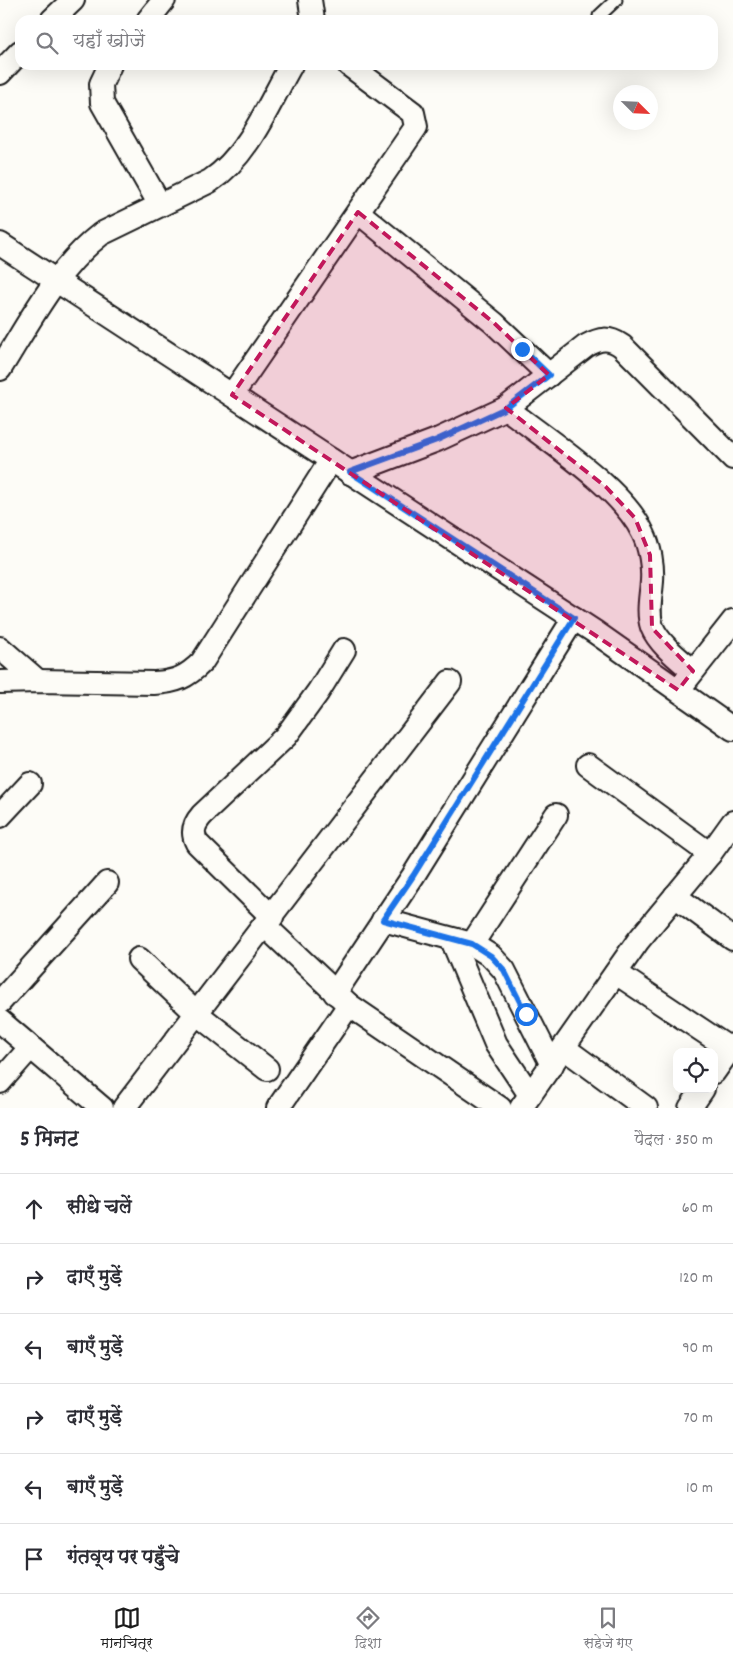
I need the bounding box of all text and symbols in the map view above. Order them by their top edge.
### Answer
search box [15,15,718,70]
icon: search [33,29,61,57]
text: यहाँ खोजें [73,29,145,56]
north arrow [613,85,658,130]
route end [511,338,534,361]
route start [515,1003,538,1026]
map controls [673,1048,718,1093]
button: locate [673,1048,718,1093]
text: 5 मिनट [20,1126,79,1156]
text: पैदल · 350 m [634,1129,713,1152]
icon: ahead [20,1195,48,1223]
text: सीधे चलें [67,1195,132,1222]
text: 60 m [682,1197,713,1220]
icon: right [20,1265,48,1293]
text: दाएँ मुड़ें [67,1265,122,1292]
text: 120 m [679,1267,713,1290]
icon: left [20,1335,48,1363]
text: बाएँ मुड़ें [67,1335,123,1362]
text: 90 m [682,1337,713,1360]
icon: right [20,1405,48,1433]
text: दाएँ मुड़ें [67,1405,122,1432]
text: 70 m [683,1407,713,1430]
icon: left [20,1475,48,1503]
text: बाएँ मुड़ें [67,1475,123,1502]
text: 10 m [686,1477,713,1500]
icon: arrive [20,1545,48,1573]
text: गंतव्य पर पहुँचे [67,1545,179,1572]
tab: मानचित्र [101,1604,152,1654]
tab: दिशा [354,1604,382,1654]
tab: सहेजे गए [584,1604,632,1654]

